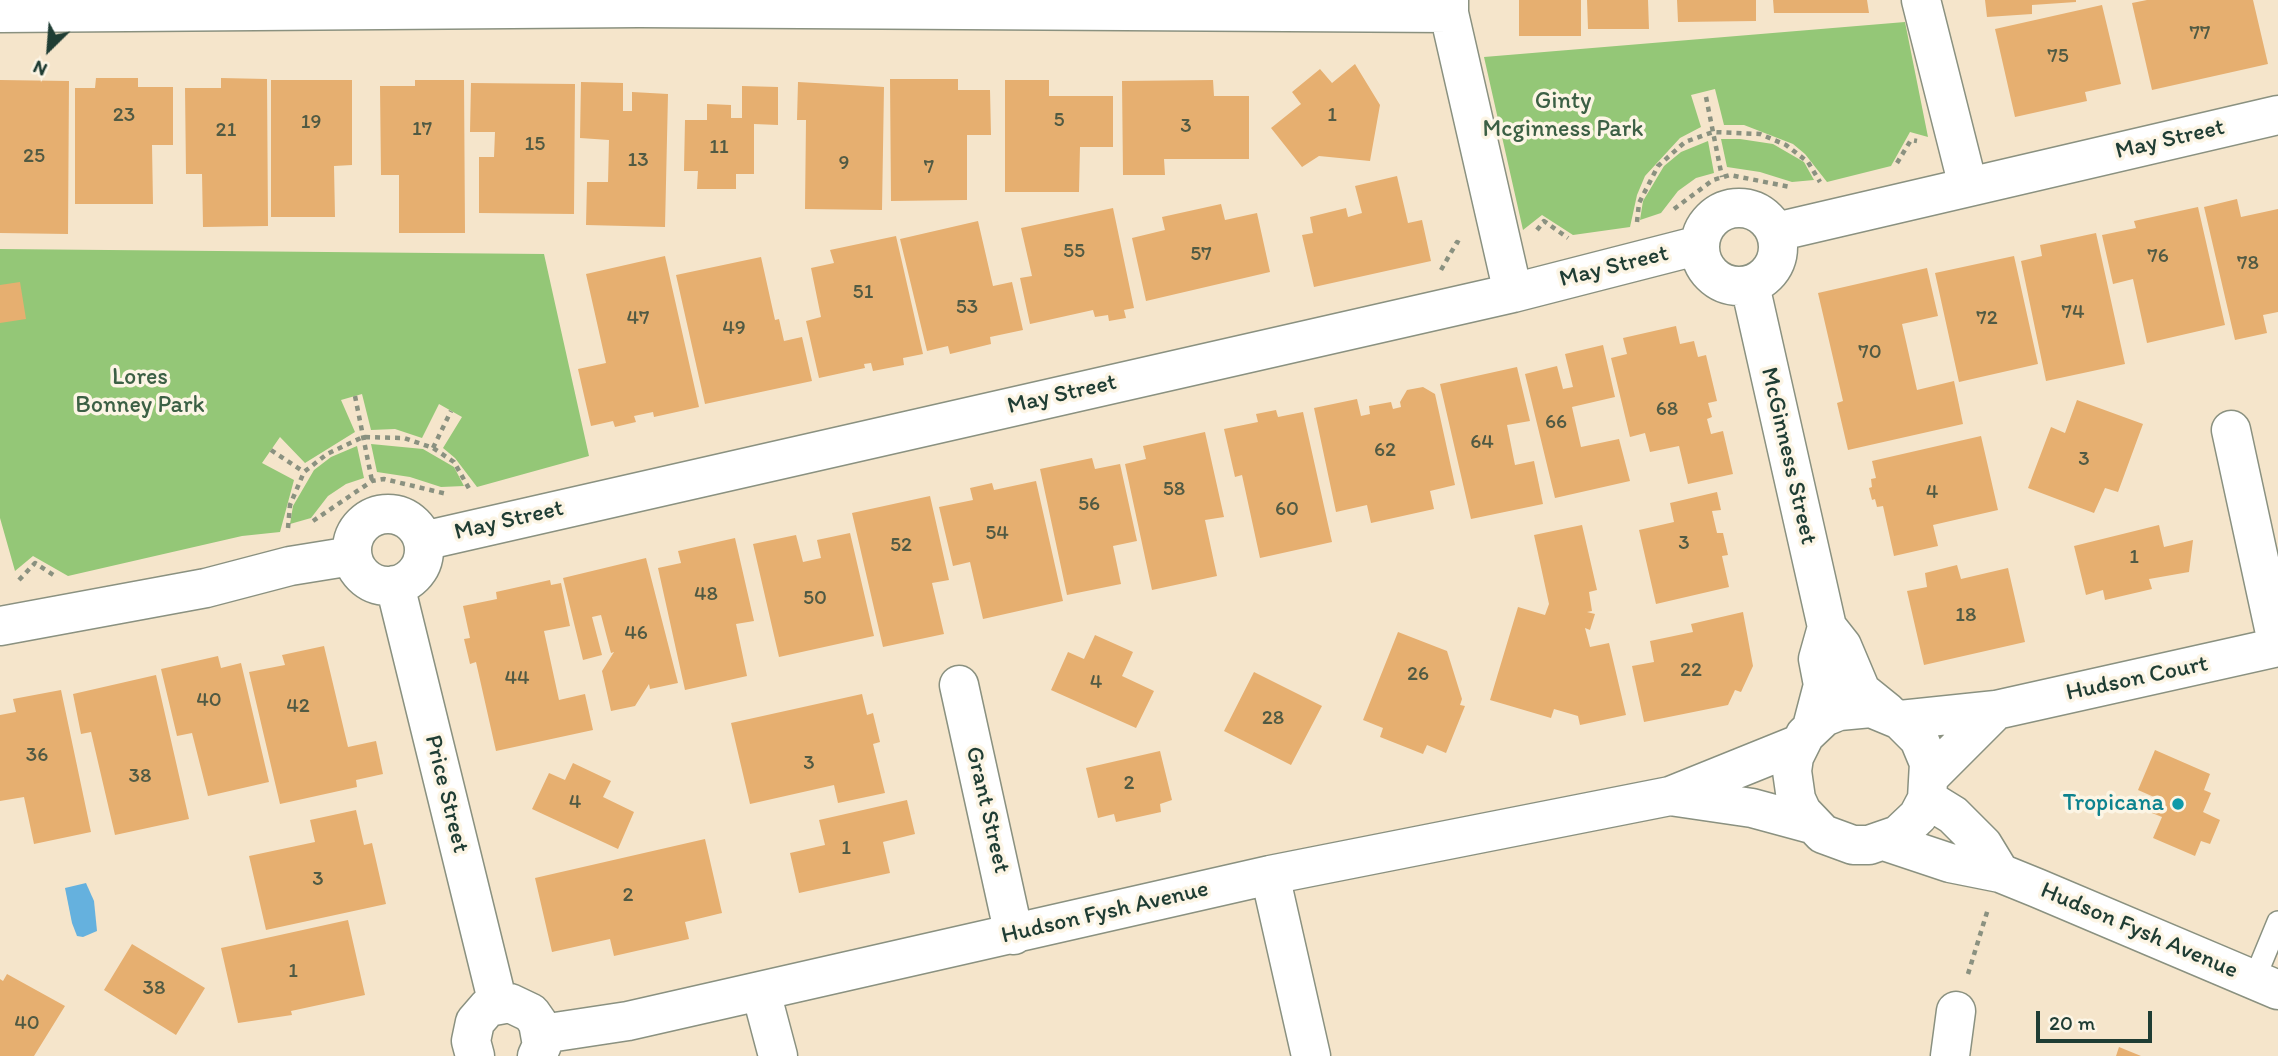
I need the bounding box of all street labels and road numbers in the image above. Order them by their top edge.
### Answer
street label: May Street [2113,113,2227,167]
street label: May Street [1557,240,1671,294]
street label: McGinness Street [1754,365,1822,547]
street label: May Street [1005,368,1119,422]
street label: May Street [452,494,566,548]
street label: Hudson Court [2063,650,2211,708]
street label: Price Street [417,732,475,856]
street label: Grant Street [958,744,1016,876]
street label: Hudson Fysh Avenue [999,875,1211,951]
street label: Hudson Fysh Avenue [2036,876,2242,986]

